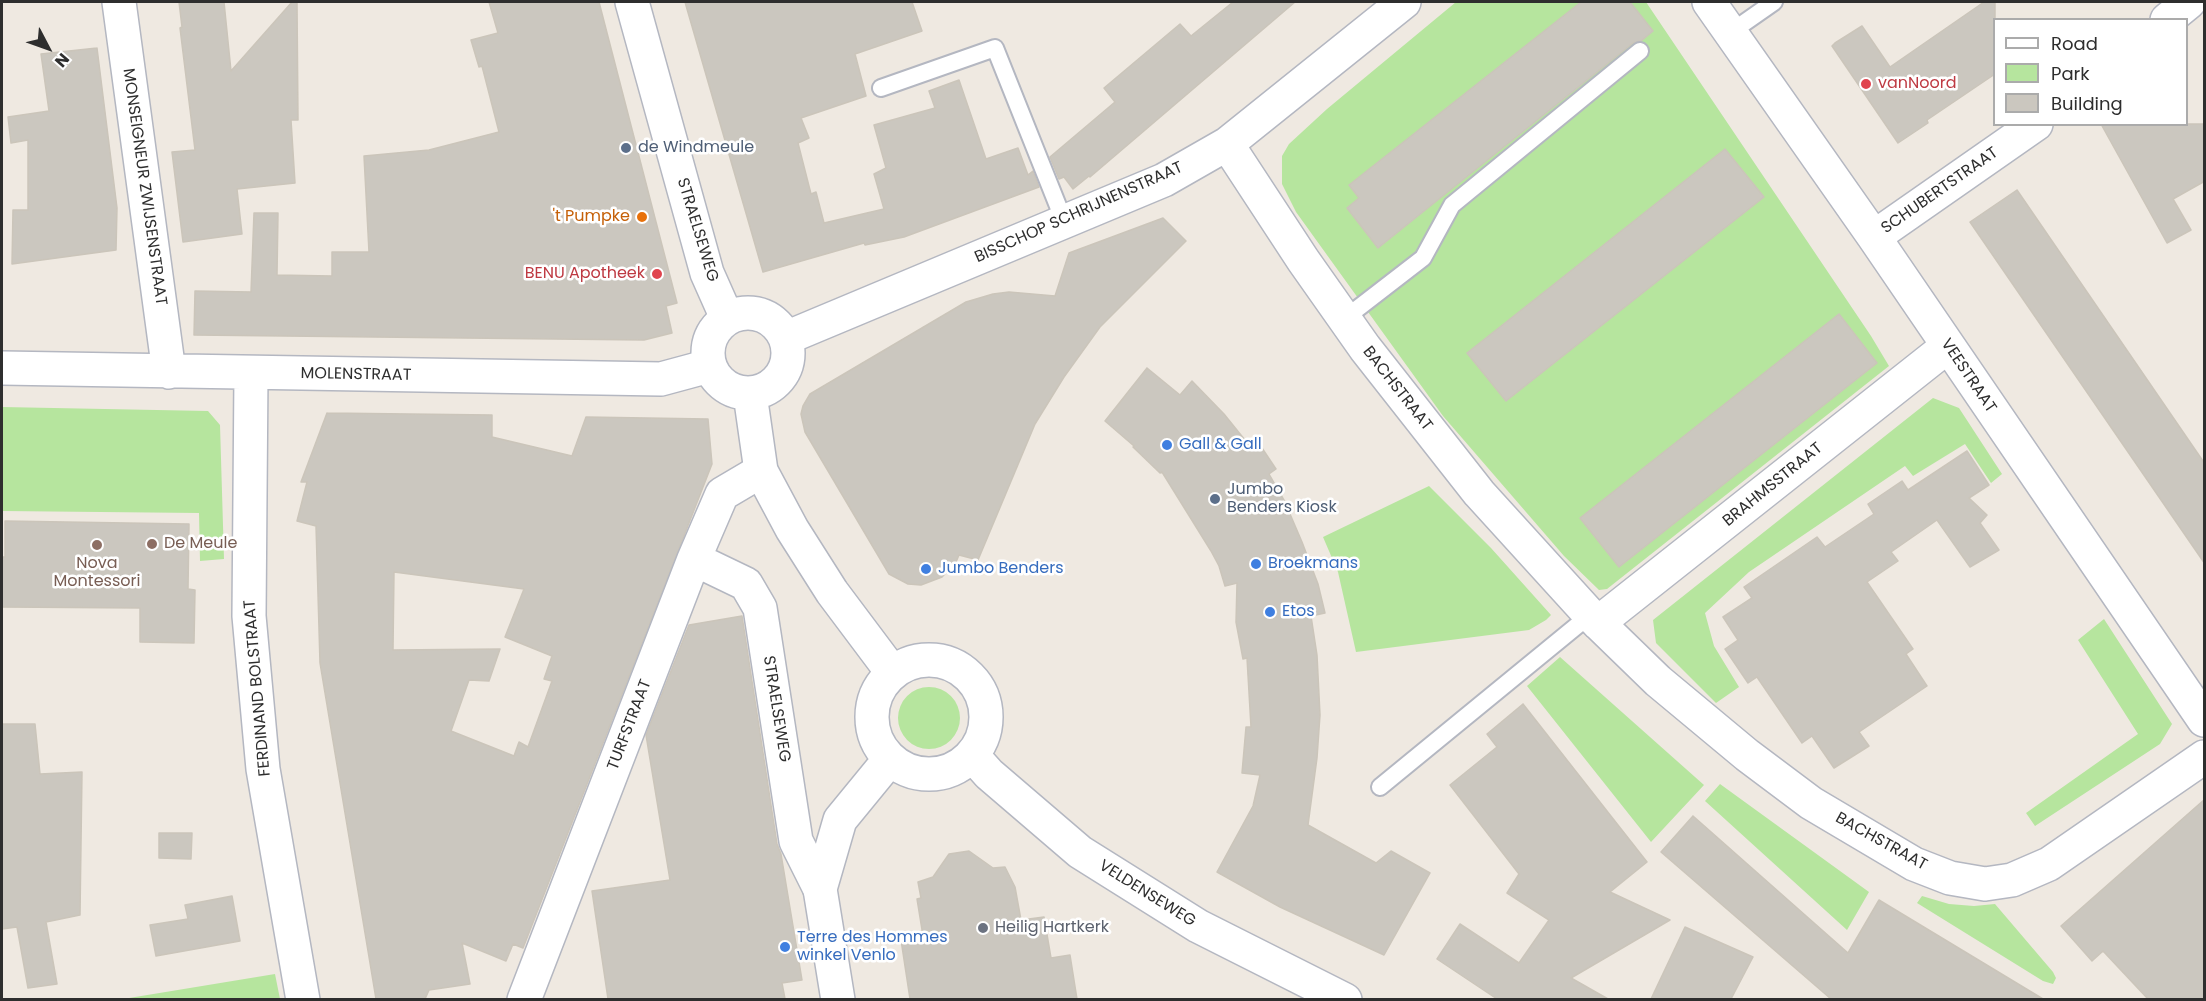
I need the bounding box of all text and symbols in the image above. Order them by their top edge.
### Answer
north arrow [18,18,78,78]
legend [1993,18,2188,126]
text: Road [2051,31,2098,56]
text: N [49,48,75,72]
text: Park [2051,61,2090,86]
street label: MONSEIGNEUR ZWIJSENSTRAAT [118,67,170,307]
place label: vanNoord [1878,74,1957,94]
marker: vanNoord [1859,77,1873,91]
text: Building [2051,91,2123,116]
place label: de Windmeule [638,138,754,158]
marker: de Windmeule [619,141,633,155]
street label: SCHUBERTSTRAAT [1878,144,2002,238]
street label: BISSCHOP SCHRIJNENSTRAAT [972,158,1186,268]
street label: STRAELSEWEG [672,176,722,284]
place label: 't Pumpke [552,207,630,227]
marker: 't Pumpke [635,210,649,224]
place label: BENU Apotheek [525,264,645,284]
marker: BENU Apotheek [650,267,664,281]
street label: VEESTRAAT [1936,335,2000,417]
street label: BACHSTRAAT [1358,343,1436,435]
street label: MOLENSTRAAT [300,364,412,386]
place label: Gall & Gall [1179,435,1262,455]
marker: Gall & Gall [1160,438,1174,452]
street label: BRAHMSSTRAAT [1719,439,1827,531]
place label: Jumbo Benders Kiosk [1227,480,1337,518]
marker: Jumbo Benders Kiosk [1208,492,1222,506]
place label: De Meule [164,534,237,554]
marker: De Meule [145,537,159,551]
marker: Nova Montessori [90,538,104,552]
place label: Nova Montessori [54,554,140,592]
place label: Broekmans [1268,554,1358,574]
marker: Broekmans [1249,557,1263,571]
place label: Jumbo Benders [938,559,1064,579]
marker: Jumbo Benders [919,562,933,576]
street label: FERDINAND BOLSTRAAT [241,599,275,777]
place label: Etos [1282,602,1315,622]
marker: Etos [1263,605,1277,619]
street label: STRAELSEWEG [758,654,794,764]
street label: TURFSTRAAT [604,677,656,773]
street label: BACHSTRAAT [1832,809,1930,875]
street label: VELDENSEWEG [1095,857,1199,931]
place label: Heilig Hartkerk [995,918,1109,938]
marker: Heilig Hartkerk [976,921,990,935]
place label: Terre des Hommes winkel Venlo [797,928,948,966]
marker: Terre des Hommes winkel Venlo [778,940,792,954]

